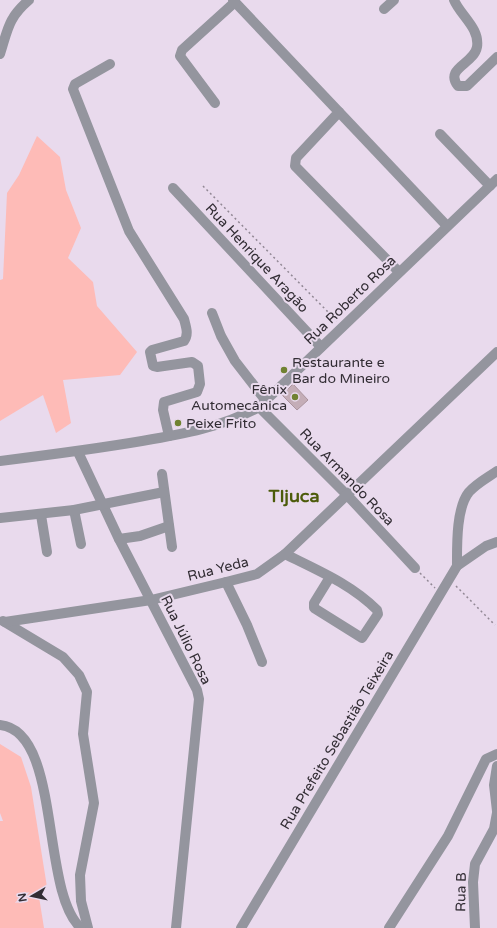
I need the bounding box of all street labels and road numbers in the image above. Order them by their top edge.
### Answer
street label: Rua Henrique Aragão [202,200,312,316]
street label: Rua Roberto Rosa [301,252,399,348]
street label: Rua Armando Rosa [296,425,398,529]
street label: Rua Yeda [186,553,250,585]
street label: Rua Júlio Rosa [157,593,215,687]
street label: Rua Prefeito Sebastião Teixeira [277,647,397,833]
street label: Rua B [452,872,470,912]

